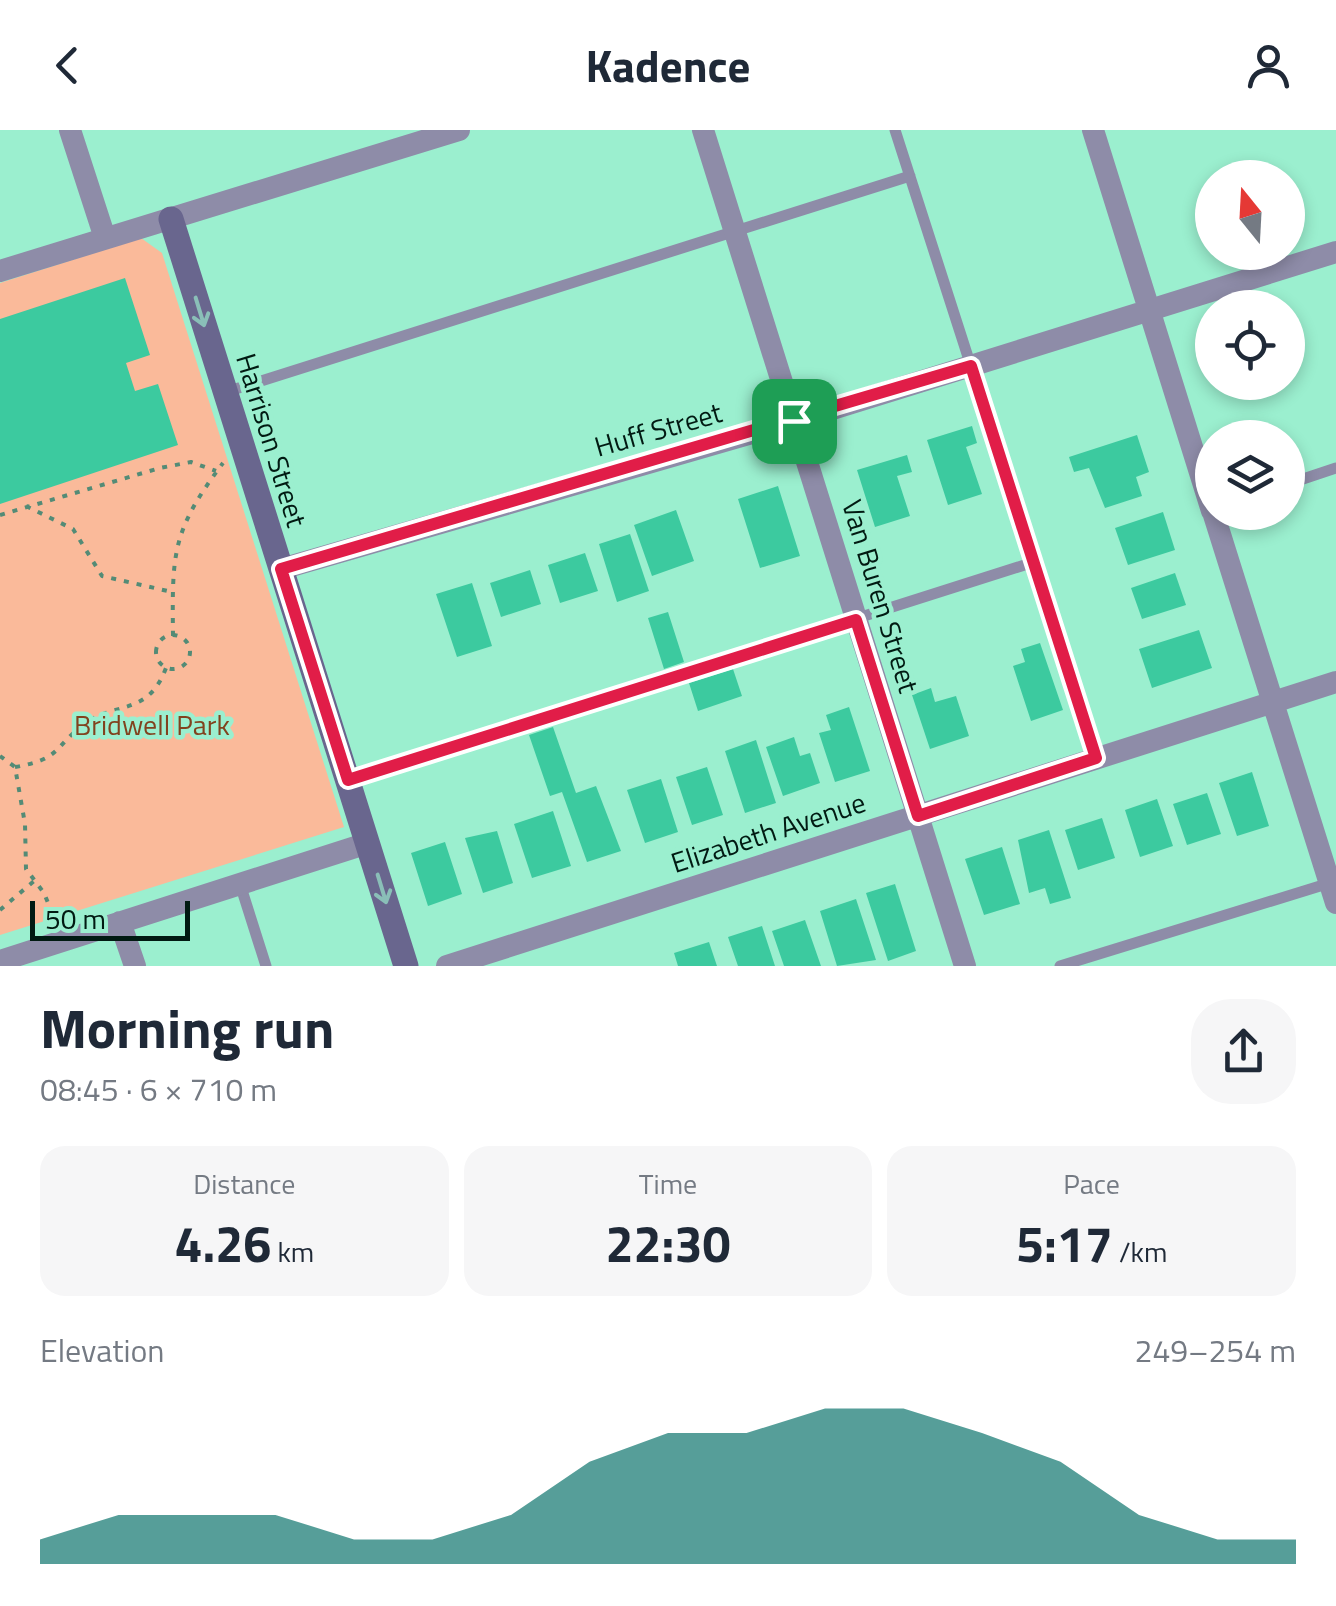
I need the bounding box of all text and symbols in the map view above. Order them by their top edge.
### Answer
text: Kadence [586,31,750,99]
icon: back [40,38,95,93]
icon: person [1241,38,1296,93]
north arrow [1195,160,1305,270]
map controls [1195,160,1305,530]
button: locate [1195,290,1305,400]
one-way arrow [193,296,211,327]
street label: Harrison Street [225,348,319,532]
pin [752,379,837,464]
street label: Huff Street [589,390,727,468]
icon: arrive [767,394,822,449]
button: layers [1195,420,1305,530]
street label: Van Buren Street [831,494,931,698]
park label: Bridwell Park [74,703,230,746]
street label: Elizabeth Avenue [665,780,871,884]
one-way arrow [374,873,392,904]
scale bar [30,896,190,940]
text: 50 m [45,897,106,940]
text: Morning run [40,986,334,1069]
button: share [1191,999,1296,1104]
text: 08:45 · 6 × 710 m [40,1065,277,1113]
text: Distance [193,1162,295,1205]
text: Time [639,1162,697,1205]
text: Pace [1063,1162,1120,1205]
text: 4.26 [174,1205,271,1281]
text: 22:30 [606,1205,730,1281]
text: 5:17 [1016,1205,1113,1281]
text: km [271,1230,314,1273]
text: /km [1113,1230,1167,1273]
text: Elevation [40,1326,164,1374]
text: 249–254 m [1134,1326,1296,1374]

